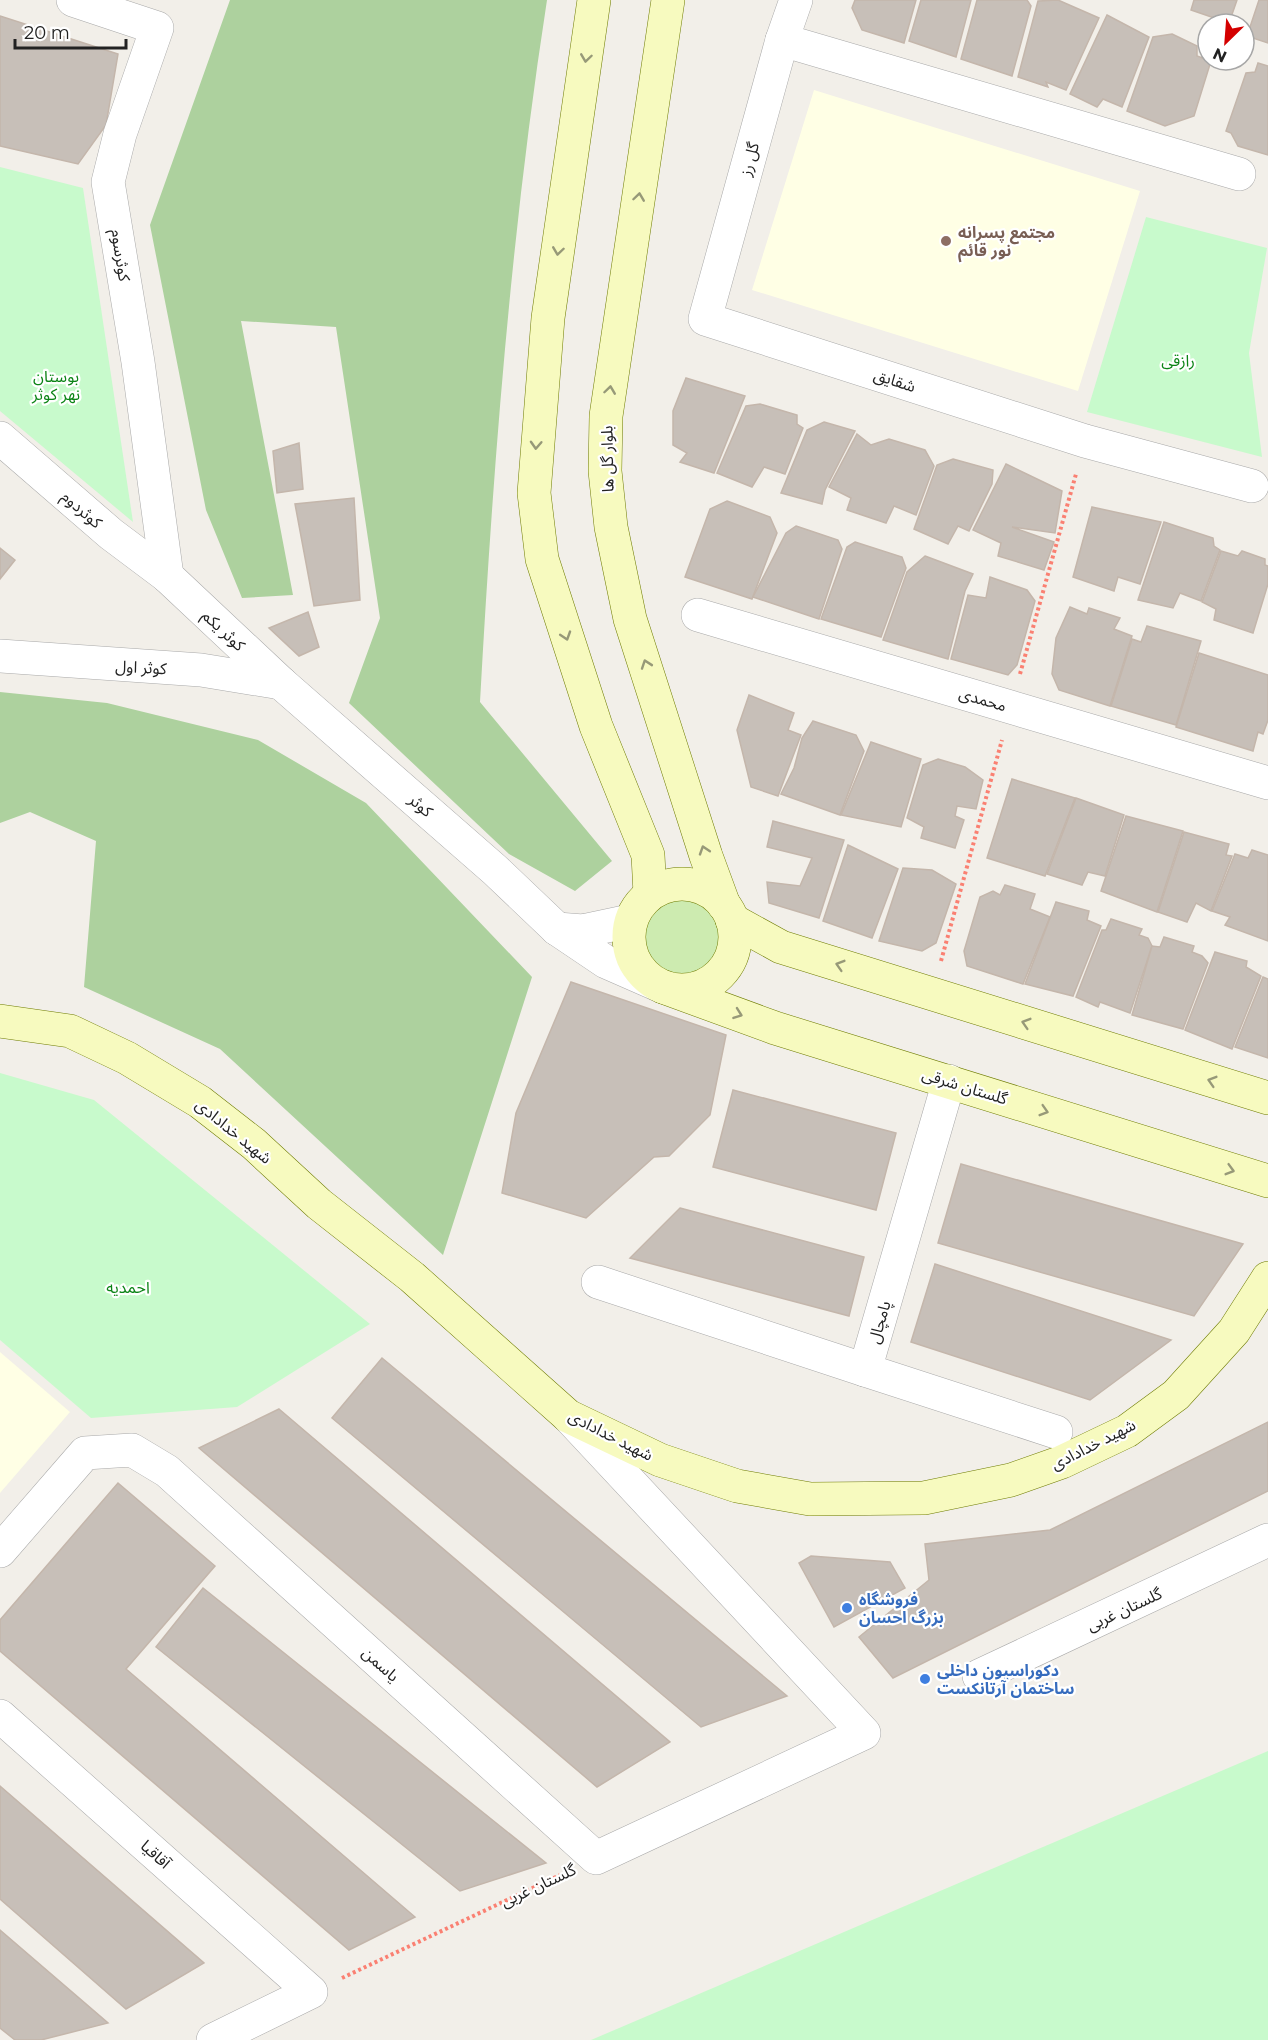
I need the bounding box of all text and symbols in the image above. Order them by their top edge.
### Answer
scale bar [15,12,126,50]
north arrow [1196,12,1256,72]
text: 20 m [24,22,70,44]
text: N [1210,44,1230,66]
one-way arrow [580,53,592,63]
street label: گل رز [736,140,763,179]
one-way arrow [632,193,644,202]
place label: مجتمع پسرانه نور قائم [958,223,1055,263]
street label: کوثرسوم [104,228,134,283]
marker: مجتمع پسرانه نور قائم [939,234,953,248]
one-way arrow [552,246,564,256]
park label: رازقی [1161,351,1195,370]
street label: شقایق [871,365,918,397]
park label: بوستان نهر کوثر [31,367,80,404]
one-way arrow [604,386,616,395]
street label: بلوار گل ها [597,425,618,493]
one-way arrow [530,440,543,449]
street label: کوثردوم [56,487,106,535]
street label: کوثر یکم [196,606,249,657]
one-way arrow [558,630,571,640]
street label: کوثر اول [115,657,168,679]
one-way arrow [640,659,653,670]
street label: محمدی [957,684,1009,715]
street label: کوثر [404,789,437,821]
one-way arrow [699,845,711,856]
one-way arrow [835,960,846,972]
one-way arrow [732,1007,743,1020]
one-way arrow [1021,1018,1032,1030]
street label: گلستان شرقی [920,1065,1010,1109]
one-way arrow [1207,1076,1218,1088]
street label: شهید خدادادی [192,1095,276,1168]
one-way arrow [1038,1103,1049,1116]
one-way arrow [1224,1163,1235,1175]
park label: احمدیه [106,1278,150,1297]
street label: پامچال [864,1298,896,1346]
street label: شهید خدادادی [565,1406,656,1465]
street label: شهید خدادادی [1048,1415,1139,1474]
street label: گلستان غربی [1084,1584,1165,1635]
place label: فروشگاه بزرگ احسان [859,1590,944,1627]
marker: فروشگاه بزرگ احسان [840,1601,854,1615]
street label: یاسمن [358,1643,403,1686]
place label: دکوراسیون داخلی ساختمان آرتانکست [937,1661,1074,1698]
marker: دکوراسیون داخلی ساختمان آرتانکست [918,1672,932,1686]
street label: آقاقیا [137,1836,175,1873]
street label: گلستان غربی [498,1860,579,1911]

